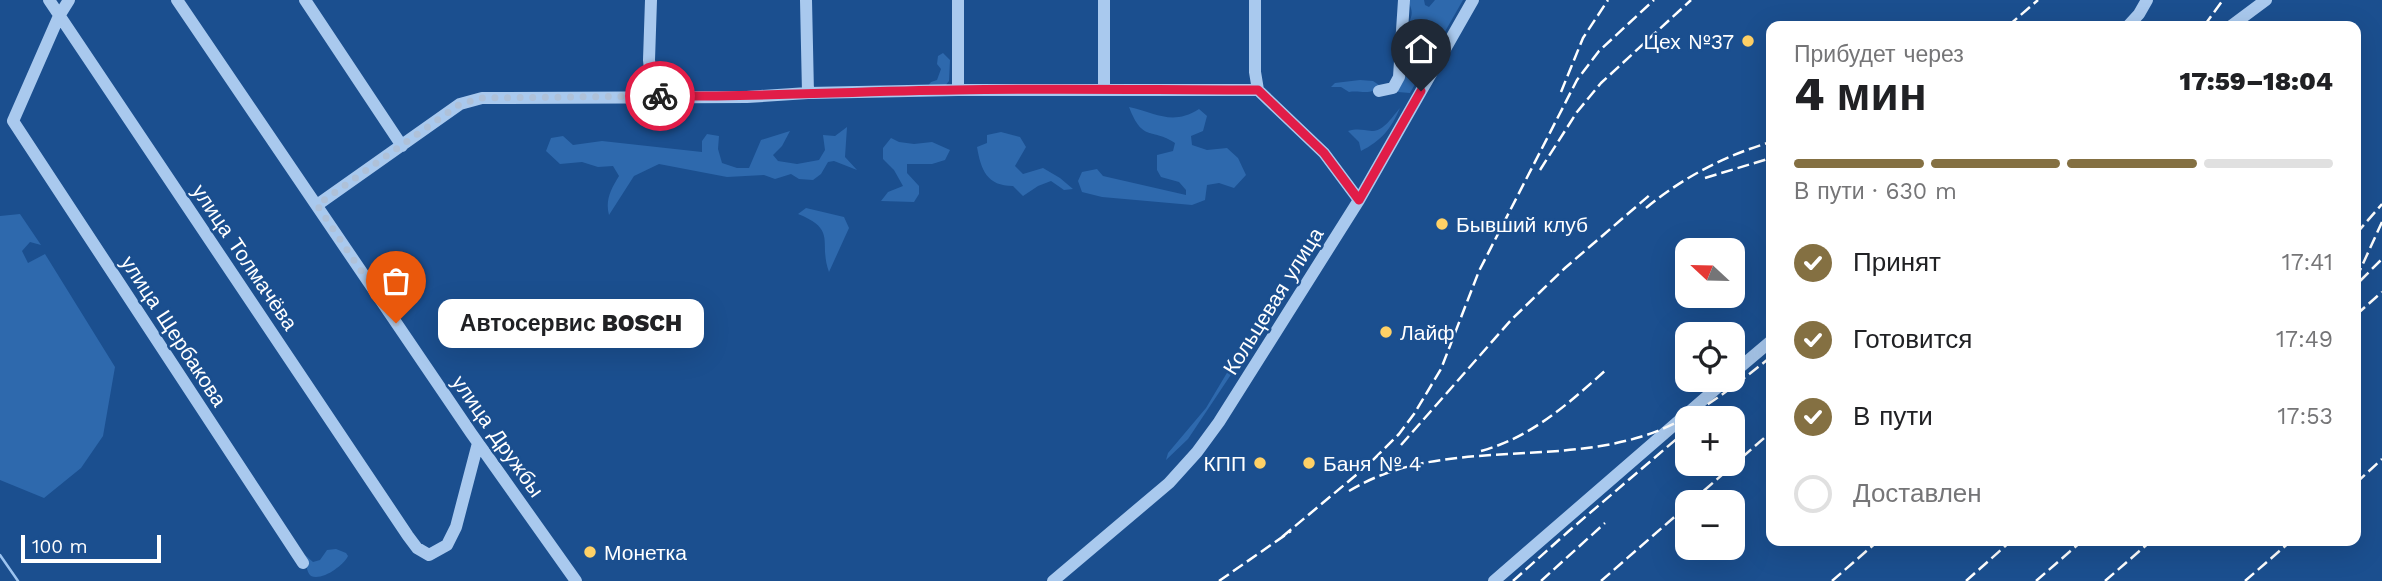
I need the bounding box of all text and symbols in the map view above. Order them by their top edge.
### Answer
pin [1391,19,1451,91]
place label: Цех №37 [1643,29,1734,54]
icon: home [1402,30,1440,68]
marker: Цех №37 [1740,33,1756,49]
text: Прибудет через [1794,41,1964,68]
courier [625,61,695,131]
text: 17:59–18:04 [2180,66,2333,96]
text: 4 мин [1794,67,1927,121]
icon: bike [641,77,679,115]
text: В пути · 630 m [1794,178,1957,205]
street label: улица Толмачёва [187,179,303,335]
place label: Бывший клуб [1456,212,1588,237]
marker: Бывший клуб [1434,216,1450,232]
street label: Кольцевая улица [1218,222,1329,379]
north arrow [1675,238,1745,308]
map controls [1675,238,1745,560]
icon: check [1794,244,1832,282]
text: Принят [1853,247,1941,277]
text: 17:41 [2282,249,2333,276]
street label: улица Щербакова [116,251,232,411]
pin [366,251,426,323]
icon: bag [377,262,415,300]
callout: Автосервис BOSCH [438,298,704,348]
text: Автосервис BOSCH [460,310,682,337]
place label: Лайф [1400,320,1454,345]
icon: check [1794,321,1832,359]
button: locate [1675,322,1745,392]
marker: Лайф [1378,324,1394,340]
text: Готовится [1853,324,1972,354]
text: 17:49 [2276,326,2333,353]
street label: улица Дружбы [447,370,549,502]
icon: check [1794,398,1832,436]
text: В пути [1853,401,1933,431]
text: 17:53 [2278,403,2333,430]
button: + [1675,406,1745,476]
place label: КПП [1204,451,1246,476]
place label: Баня № 4 [1323,451,1422,476]
marker: КПП [1252,455,1268,471]
marker: Баня № 4 [1301,455,1317,471]
text: Доставлен [1853,478,1982,508]
button: − [1675,490,1745,560]
scale bar [21,532,161,564]
text: 100 m [32,535,88,558]
place label: Монетка [604,540,687,565]
marker: Монетка [582,544,598,560]

